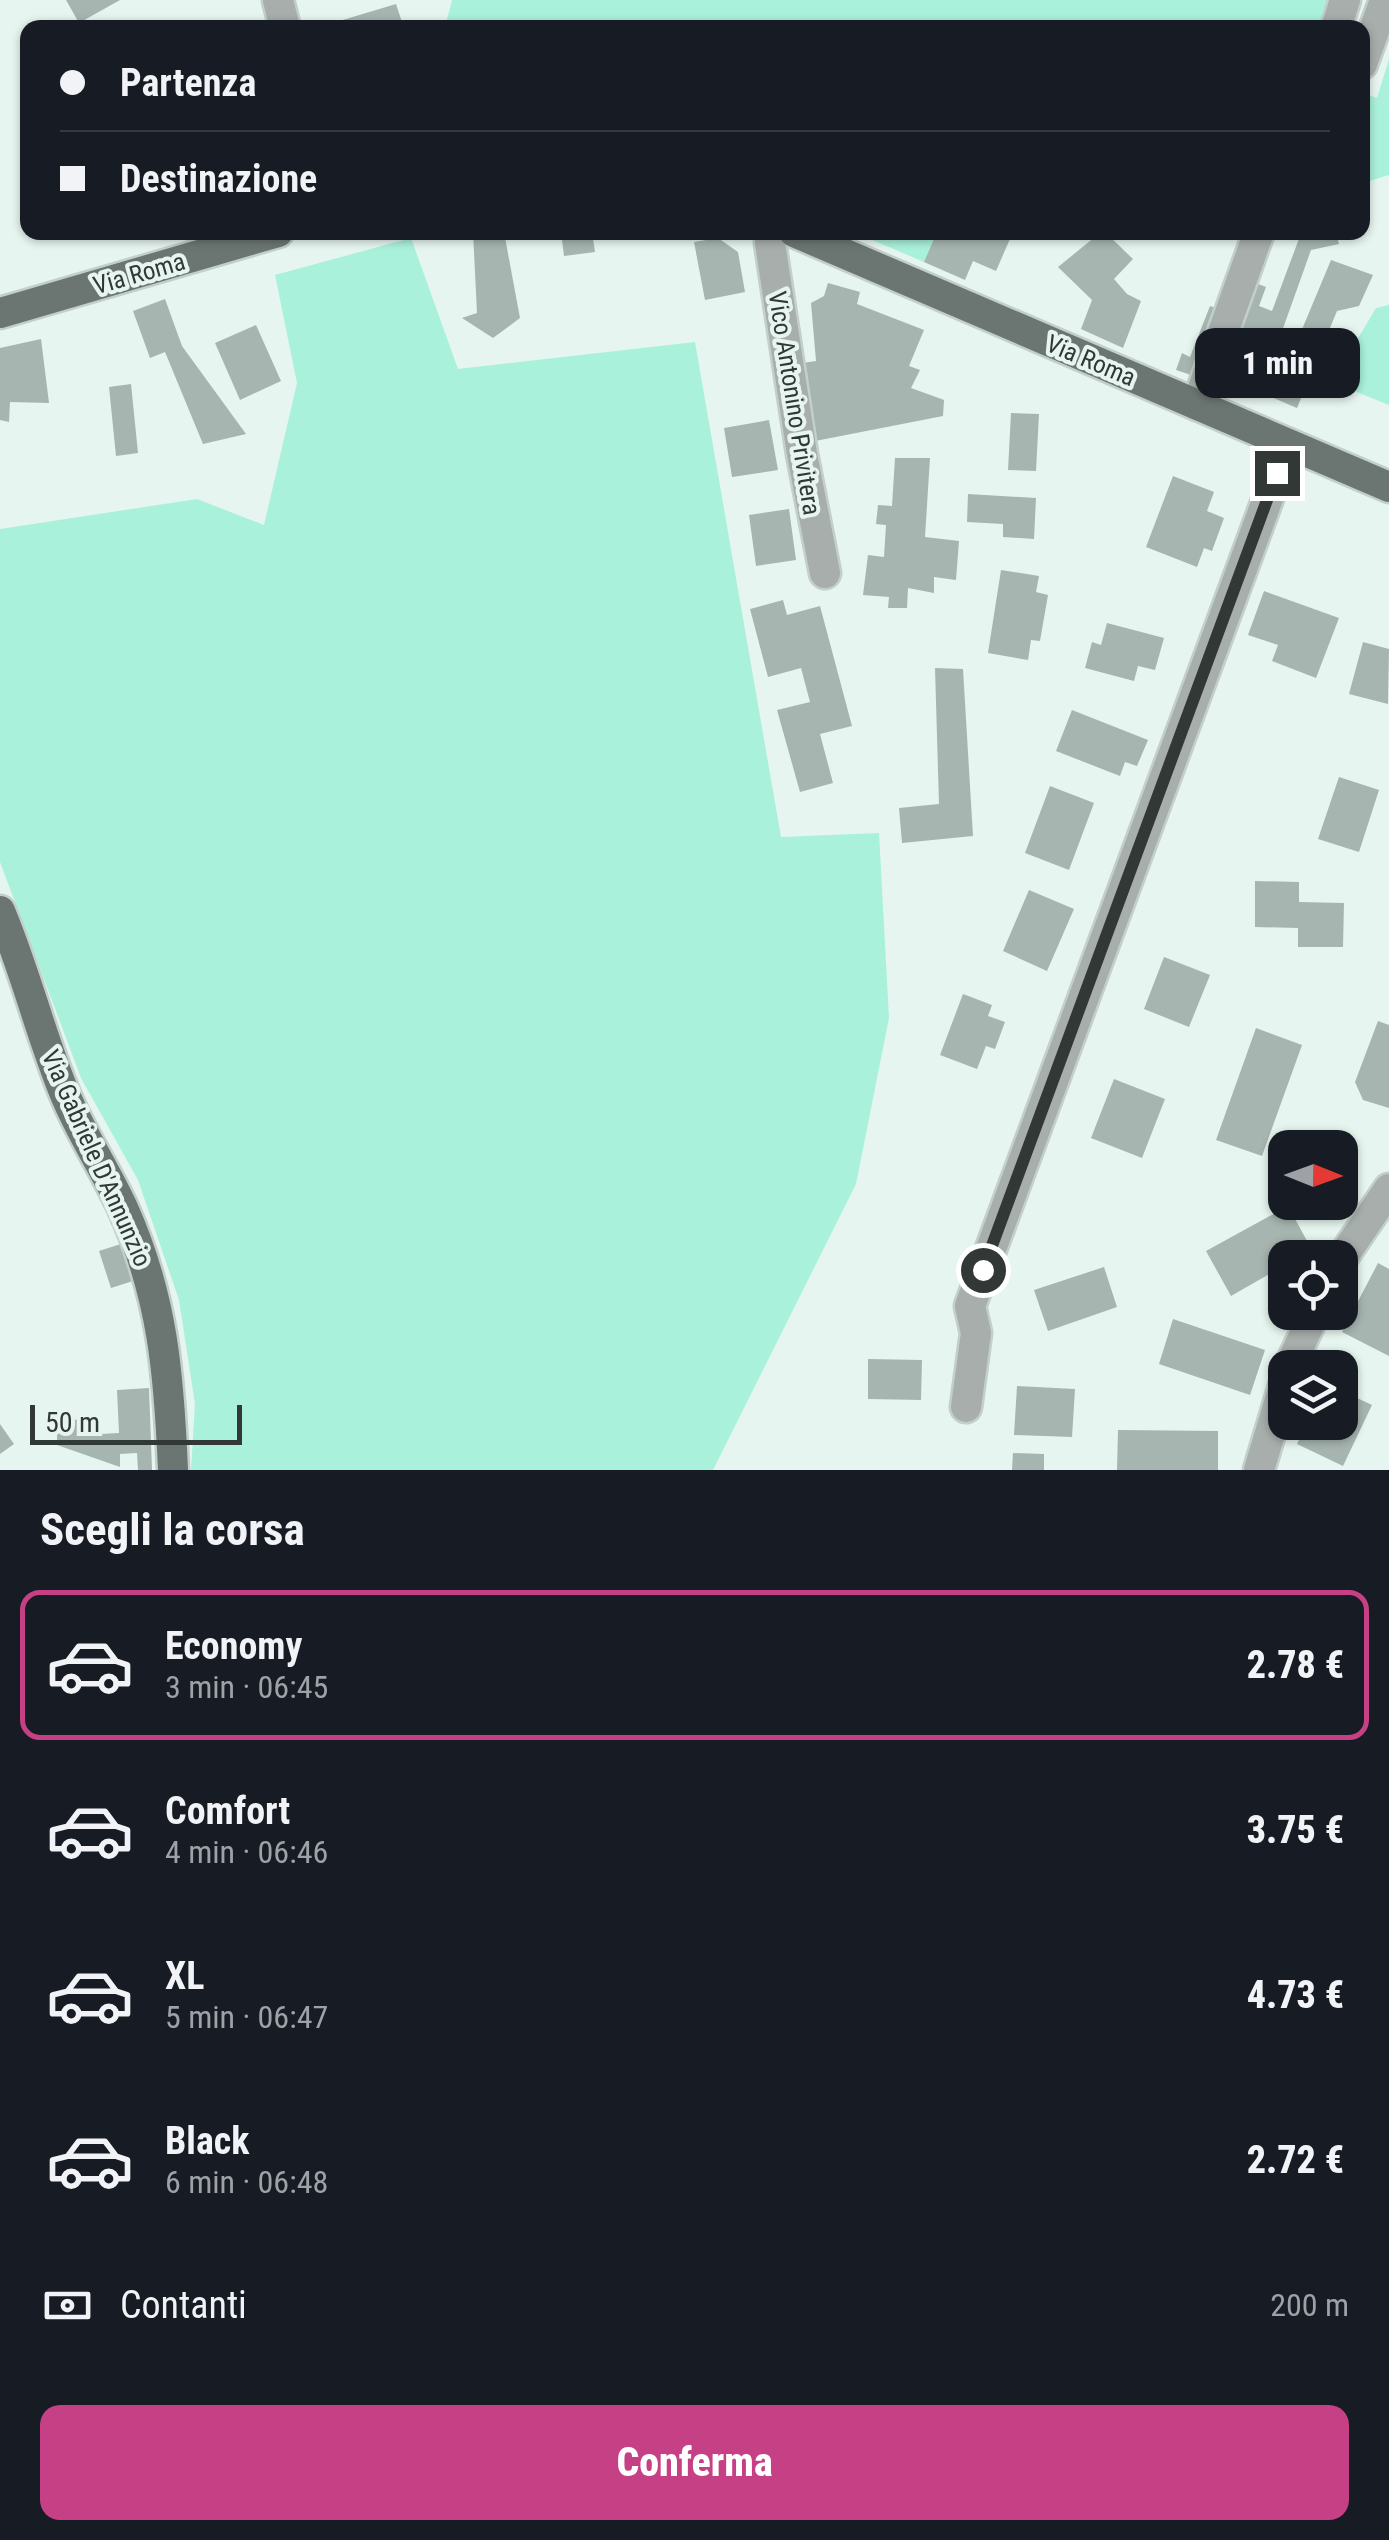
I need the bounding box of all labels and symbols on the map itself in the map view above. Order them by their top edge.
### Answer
street label: Via Roma [90,247,188,300]
street label: Vico Antonino Privitera [763,289,826,517]
callout: 1 min [1194,328,1360,398]
street label: Via Roma [1042,329,1140,392]
route end [1255,451,1300,496]
street label: Via Gabriele D'Annunzio [36,1045,157,1271]
north arrow [1268,1130,1358,1220]
route start [961,1248,1006,1293]
scale bar [30,1400,242,1444]

